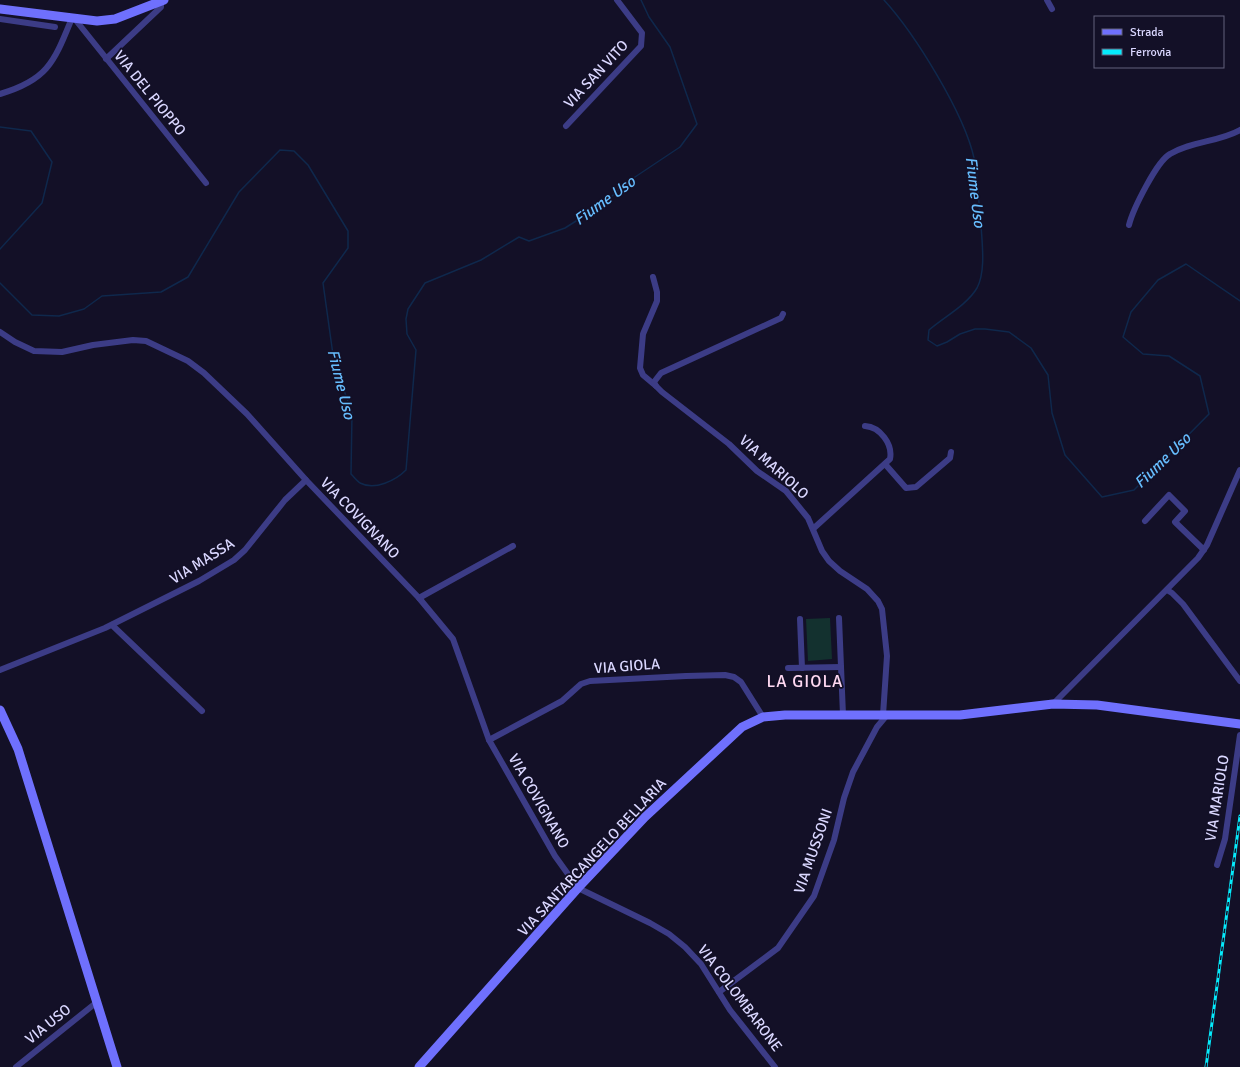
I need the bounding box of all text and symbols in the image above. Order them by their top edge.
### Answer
legend [1094,16,1224,68]
text: Strada [1130,25,1164,40]
street label: VIA SAN VITO [560,36,632,112]
text: Ferrovia [1130,45,1171,60]
street label: VIA DEL PIOPPO [110,47,190,139]
water label: Fiume Uso [961,156,989,229]
water label: Fiume Uso [570,171,640,230]
water label: Fiume Uso [323,347,360,422]
water label: Fiume Uso [1130,428,1196,493]
street label: VIA MARIOLO [736,431,813,503]
street label: VIA COVIGNANO [317,474,403,563]
street label: VIA MASSA [166,534,238,588]
street label: VIA GIOLA [593,655,661,677]
district label: LA GIOLA [766,671,844,692]
street label: VIA COVIGNANO [505,751,573,852]
street label: VIA MARIOLO [1201,753,1233,843]
street label: VIA SANTARCANGELO BELLARIA [514,774,670,940]
street label: VIA MUSSONI [790,806,836,896]
street label: VIA COLOMBARONE [694,941,786,1055]
street label: VIA USO [21,1000,75,1048]

